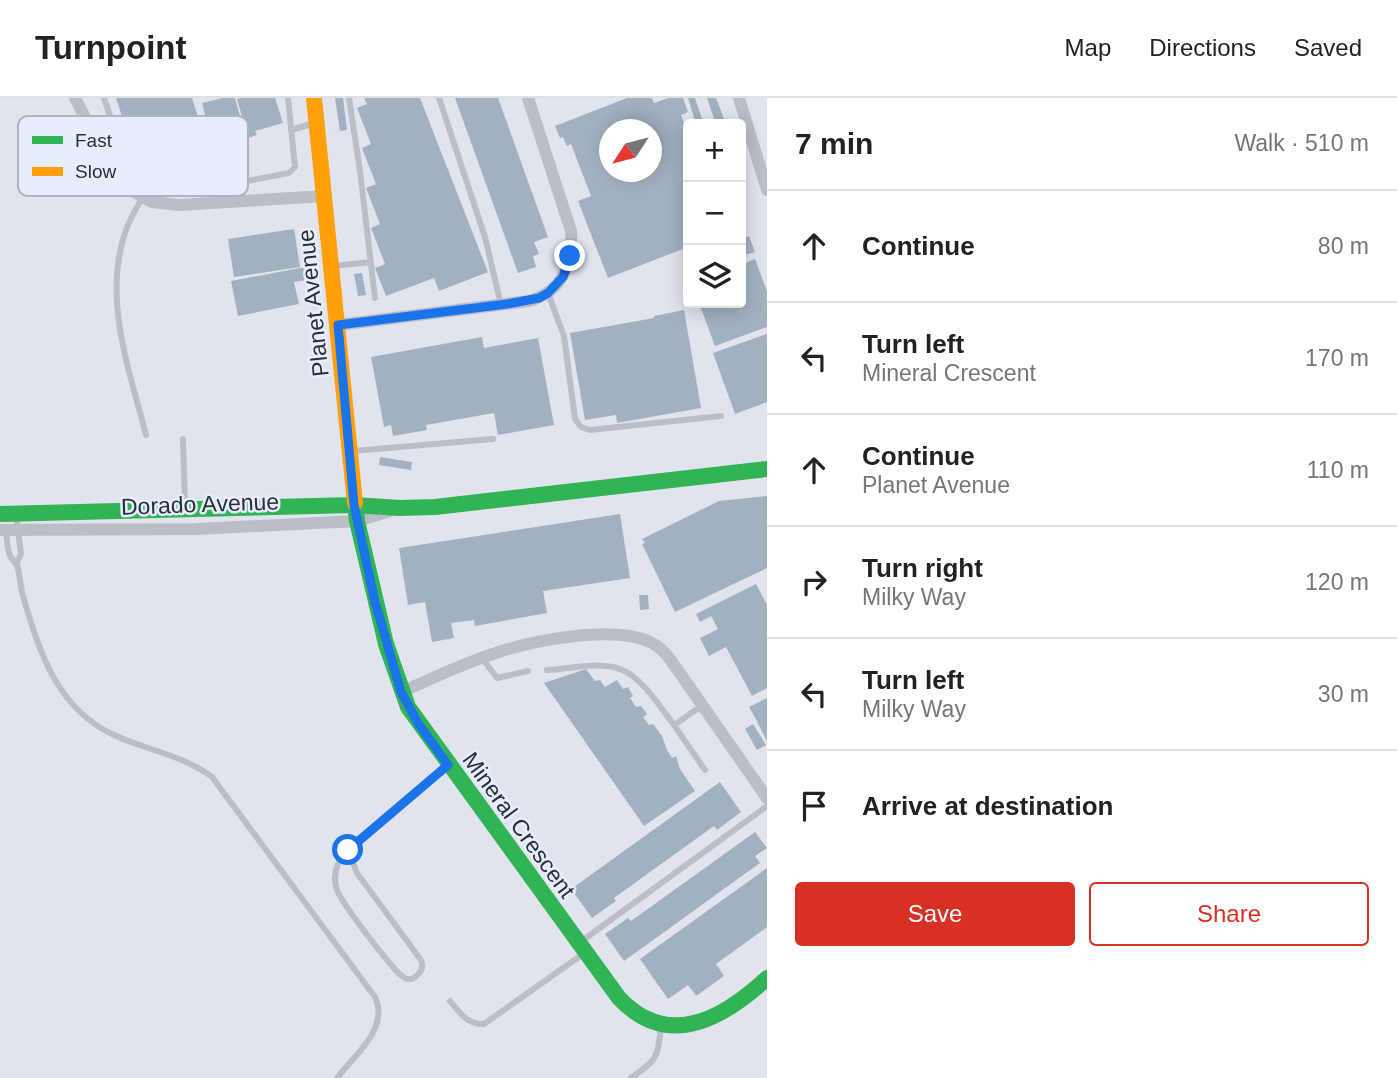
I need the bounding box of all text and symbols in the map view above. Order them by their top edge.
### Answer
text: Turnpoint [35,29,187,66]
text: Map [1065,34,1111,61]
text: Directions [1149,34,1256,61]
text: Saved [1294,34,1362,61]
legend [18,116,248,196]
north arrow [599,119,662,182]
map controls [683,119,746,308]
button: + [683,119,746,182]
text: 7 min [795,127,873,160]
text: Fast [75,130,113,151]
text: Walk · 510 m [1234,130,1369,156]
text: Slow [75,161,116,182]
button: − [683,182,746,245]
icon: ahead [795,227,833,265]
street label: Planet Avenue [292,228,334,378]
text: Continue [862,231,975,261]
text: 80 m [1318,233,1369,259]
route end [554,240,585,271]
button: layers [683,245,746,308]
text: Turn left [862,329,964,359]
icon: left [795,339,833,377]
text: 170 m [1305,345,1369,371]
text: Mineral Crescent [862,360,1036,386]
text: Continue [862,441,975,471]
icon: ahead [795,451,833,489]
text: 110 m [1307,457,1369,483]
text: Planet Avenue [862,472,1010,498]
street label: Dorado Avenue [121,488,279,520]
text: Turn right [862,553,983,583]
icon: right [795,563,833,601]
text: 120 m [1305,569,1369,595]
text: Milky Way [862,584,966,610]
text: Turn left [862,665,964,695]
icon: left [795,675,833,713]
text: 30 m [1318,681,1369,707]
text: Milky Way [862,696,966,722]
street label: Mineral Crescent [457,747,581,903]
icon: arrive [795,787,833,825]
text: Arrive at destination [862,791,1113,821]
route start [332,834,363,865]
button: Save [795,882,1075,946]
button: Share [1089,882,1369,946]

